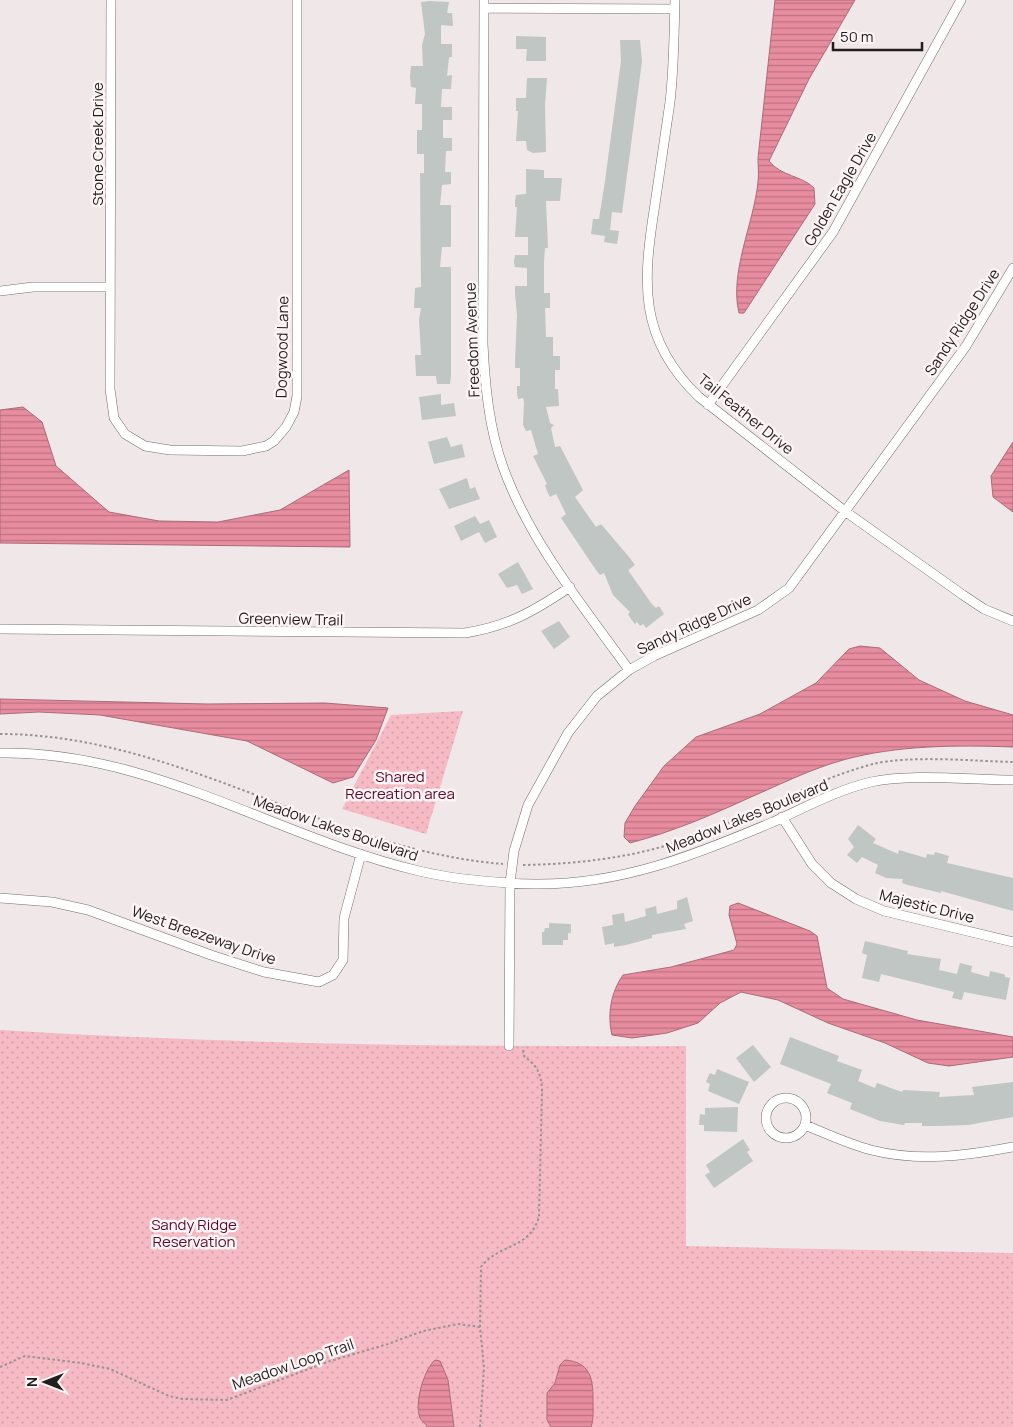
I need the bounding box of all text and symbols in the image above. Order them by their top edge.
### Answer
scale bar [833,20,922,52]
text: 50 m [840,26,874,47]
street label: Stone Creek Drive [87,82,108,206]
street label: Golden Eagle Drive [799,128,881,250]
street label: Sandy Ridge Drive [919,264,1005,380]
street label: Freedom Avenue [459,282,485,398]
street label: Dogwood Lane [271,295,293,398]
street label: Tail Feather Drive [694,369,799,459]
street label: Sandy Ridge Drive [633,588,755,660]
street label: Greenview Trail [238,608,344,630]
park label: Shared Recreation area [345,766,455,804]
street label: Meadow Lakes Boulevard [663,774,831,858]
street label: Meadow Lakes Boulevard [251,790,421,866]
street label: Majestic Drive [877,884,977,928]
street label: West Breezeway Drive [129,900,279,970]
park label: Sandy Ridge Reservation [151,1214,237,1252]
street label: Meadow Loop Trail [229,1333,357,1395]
north arrow [20,1357,70,1407]
text: N [22,1377,41,1387]

